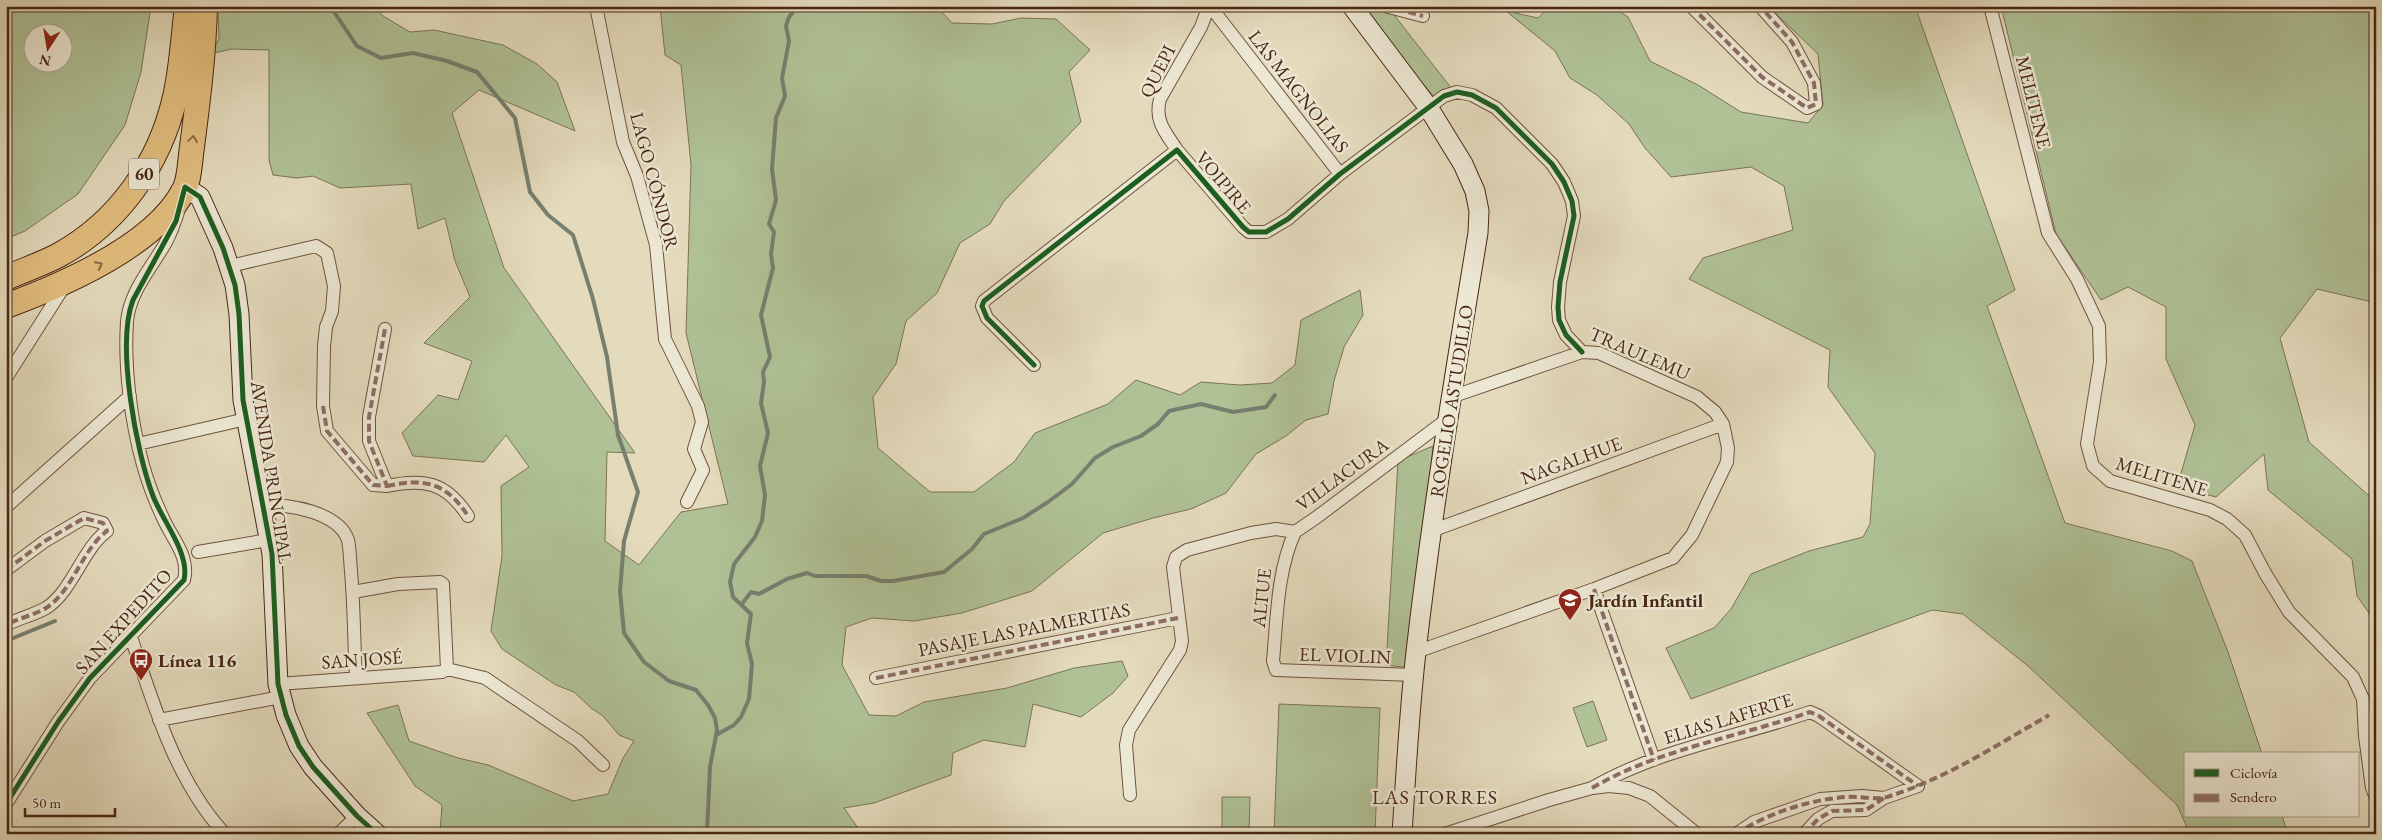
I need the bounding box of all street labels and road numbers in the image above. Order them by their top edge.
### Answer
street label: LAS MAGNOLIAS [1243,25,1355,158]
street label: QUEPI [1134,40,1182,102]
street label: MELITENE [2010,53,2057,151]
street label: LAGO CÓNDOR [624,110,685,253]
street label: VOIPIRE [1190,146,1257,219]
road number: 60 [129,158,159,190]
street label: ROGELIO ASTUDILLO [1424,303,1479,499]
street label: TRAULEMU [1586,321,1694,386]
street label: AVENIDA PRINCIPAL [245,378,298,565]
street label: NAGALHUE [1517,431,1625,490]
street label: VILLACURA [1291,432,1394,517]
street label: MELITENE [2113,451,2211,502]
street label: SAN EXPEDITO [69,563,177,679]
street label: ALTUE [1246,567,1277,630]
street label: PASAJE LAS PALMERITAS [916,597,1133,662]
street label: EL VIOLIN [1299,641,1391,670]
street label: SAN JOSÉ [321,644,404,675]
street label: ELIAS LAFERTE [1660,687,1796,750]

